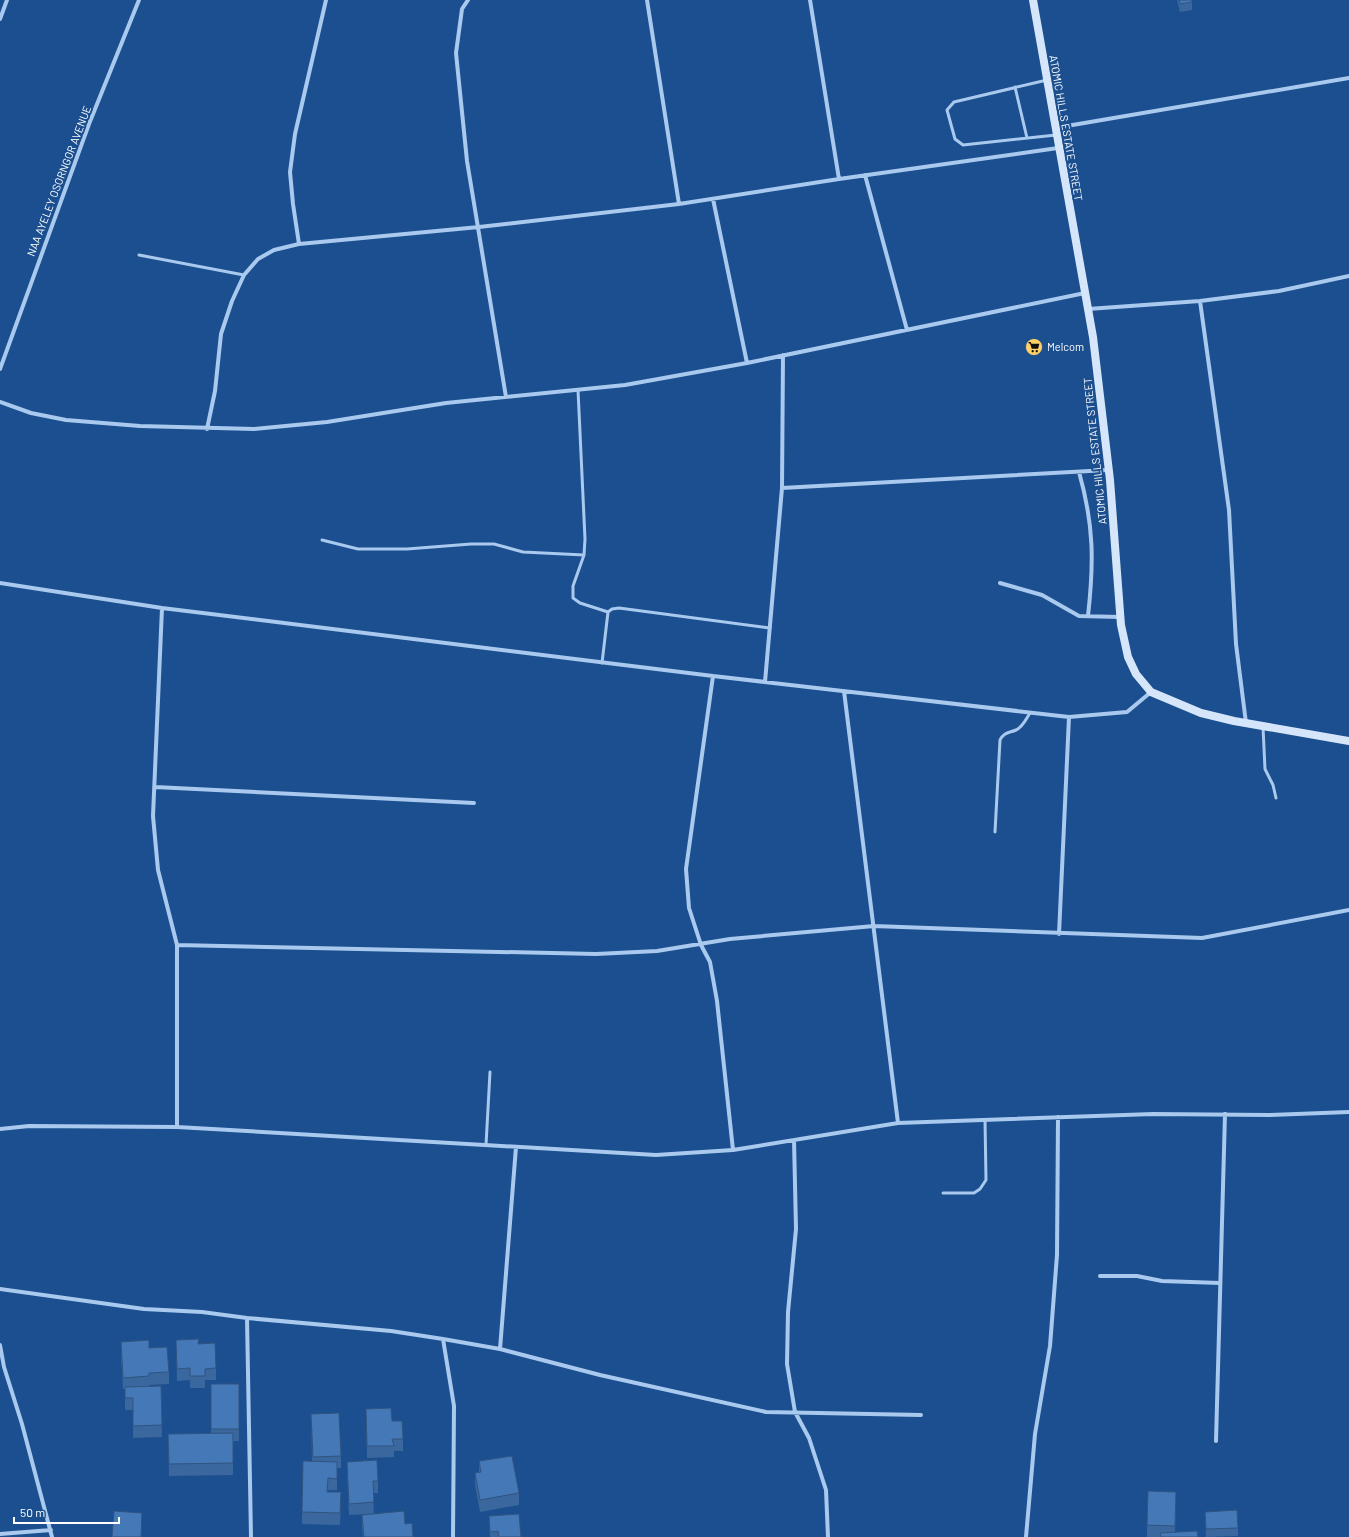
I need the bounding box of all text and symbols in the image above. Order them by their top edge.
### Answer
street label: ATOMIC HILLS ESTATE STREET [1047,54,1086,202]
street label: NAA AYELEY OSORNGOR AVENUE [24,103,93,258]
supermarket icon: Melcom [1024,337,1044,357]
place label: Melcom [1047,340,1084,353]
street label: ATOMIC HILLS ESTATE STREET [1080,377,1109,525]
scale bar [14,1499,119,1525]
text: 50 m [20,1505,45,1519]

